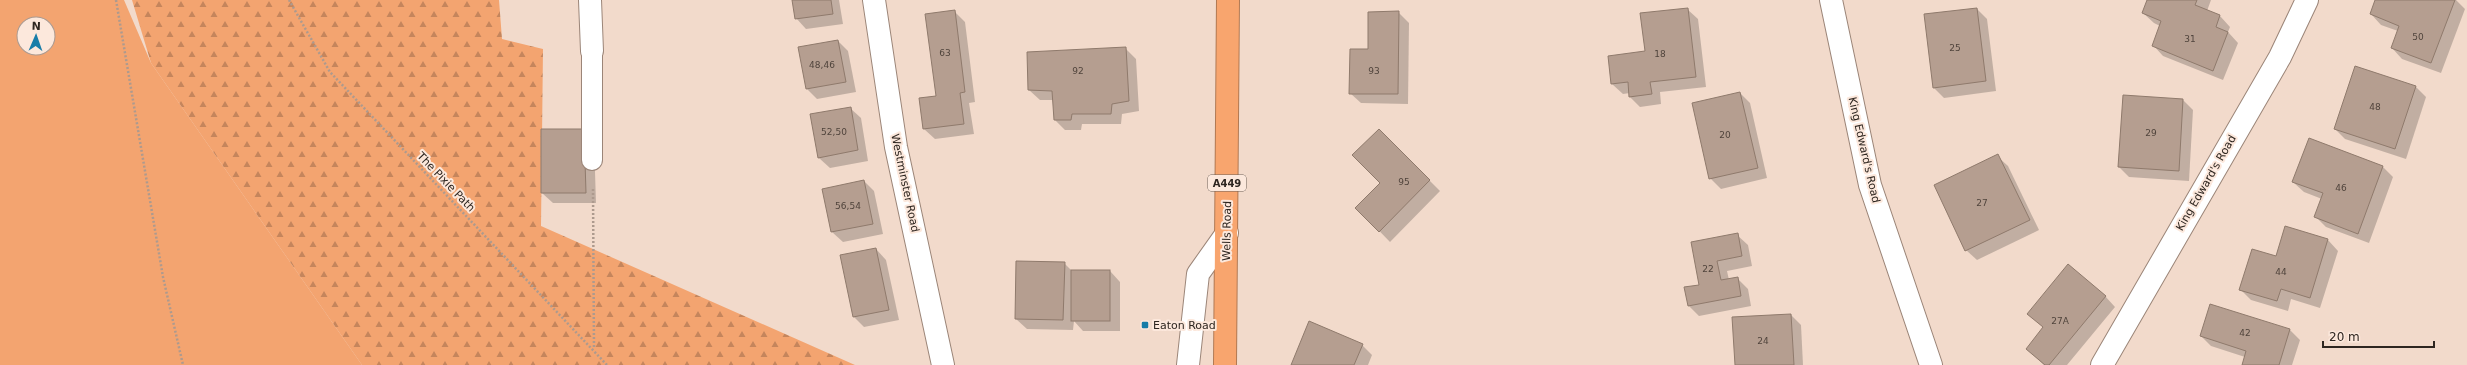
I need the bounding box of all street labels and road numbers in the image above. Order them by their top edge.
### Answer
street label: King Edward's Road [1845,96,1883,204]
street label: Westminster Road [888,133,922,233]
street label: King Edward's Road [2173,133,2239,233]
street label: The Pixie Path [414,149,478,214]
road number: A449 [1208,175,1246,191]
street label: Wells Road [1220,201,1234,261]

